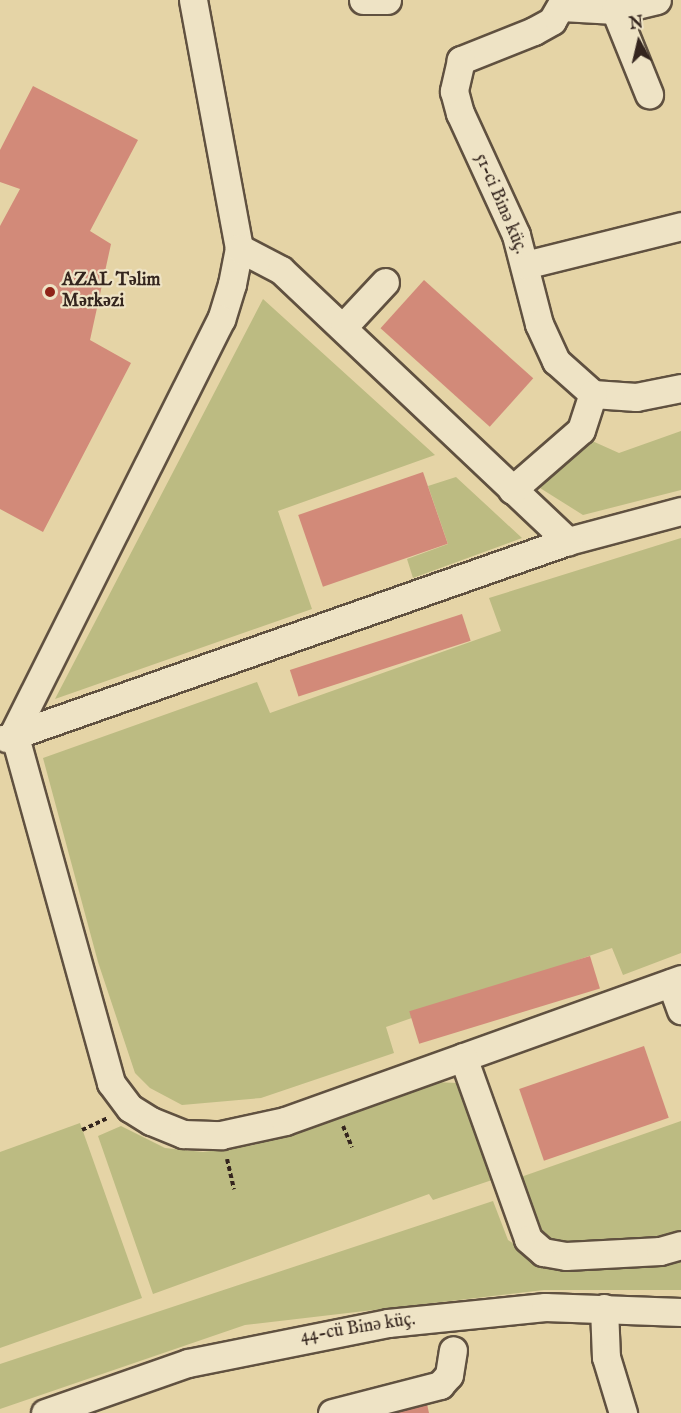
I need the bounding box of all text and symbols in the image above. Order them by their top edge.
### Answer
north arrow [609,12,669,72]
text: N [628,13,645,35]
street label: 51-ci Binə küç. [469,151,531,257]
place label: AZAL Təlim Mərkəzi [62,271,160,314]
marker: AZAL Təlim Mərkəzi [43,285,57,299]
street label: 44-cü Binə küç. [299,1309,417,1349]

